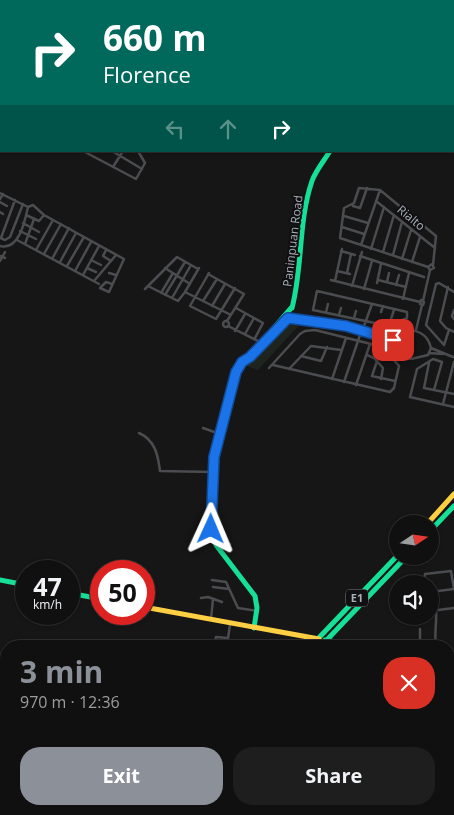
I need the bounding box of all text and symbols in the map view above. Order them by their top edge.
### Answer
text: 660 m [103,14,207,61]
icon: right [20,20,85,85]
text: Florence [103,59,191,89]
icon: left [161,115,189,143]
icon: ahead [214,115,242,143]
icon: right [267,115,295,143]
street label: Paninpuan Road [278,194,307,288]
street label: Rialto [394,201,429,234]
pin [372,319,414,361]
icon: arrive [379,326,407,354]
position arrow [184,502,236,554]
north arrow [389,515,439,565]
map controls [389,515,439,625]
speed limit sign: 50 [90,560,155,625]
text: 47 [33,569,62,603]
button: sound [389,575,439,625]
road number: E1 [346,590,368,606]
text: km/h [33,596,62,613]
text: 3 min [20,651,103,692]
button: close [383,657,435,709]
text: 970 m · 12:36 [20,691,120,713]
button: Exit [20,747,223,805]
button: Share [233,747,435,805]

